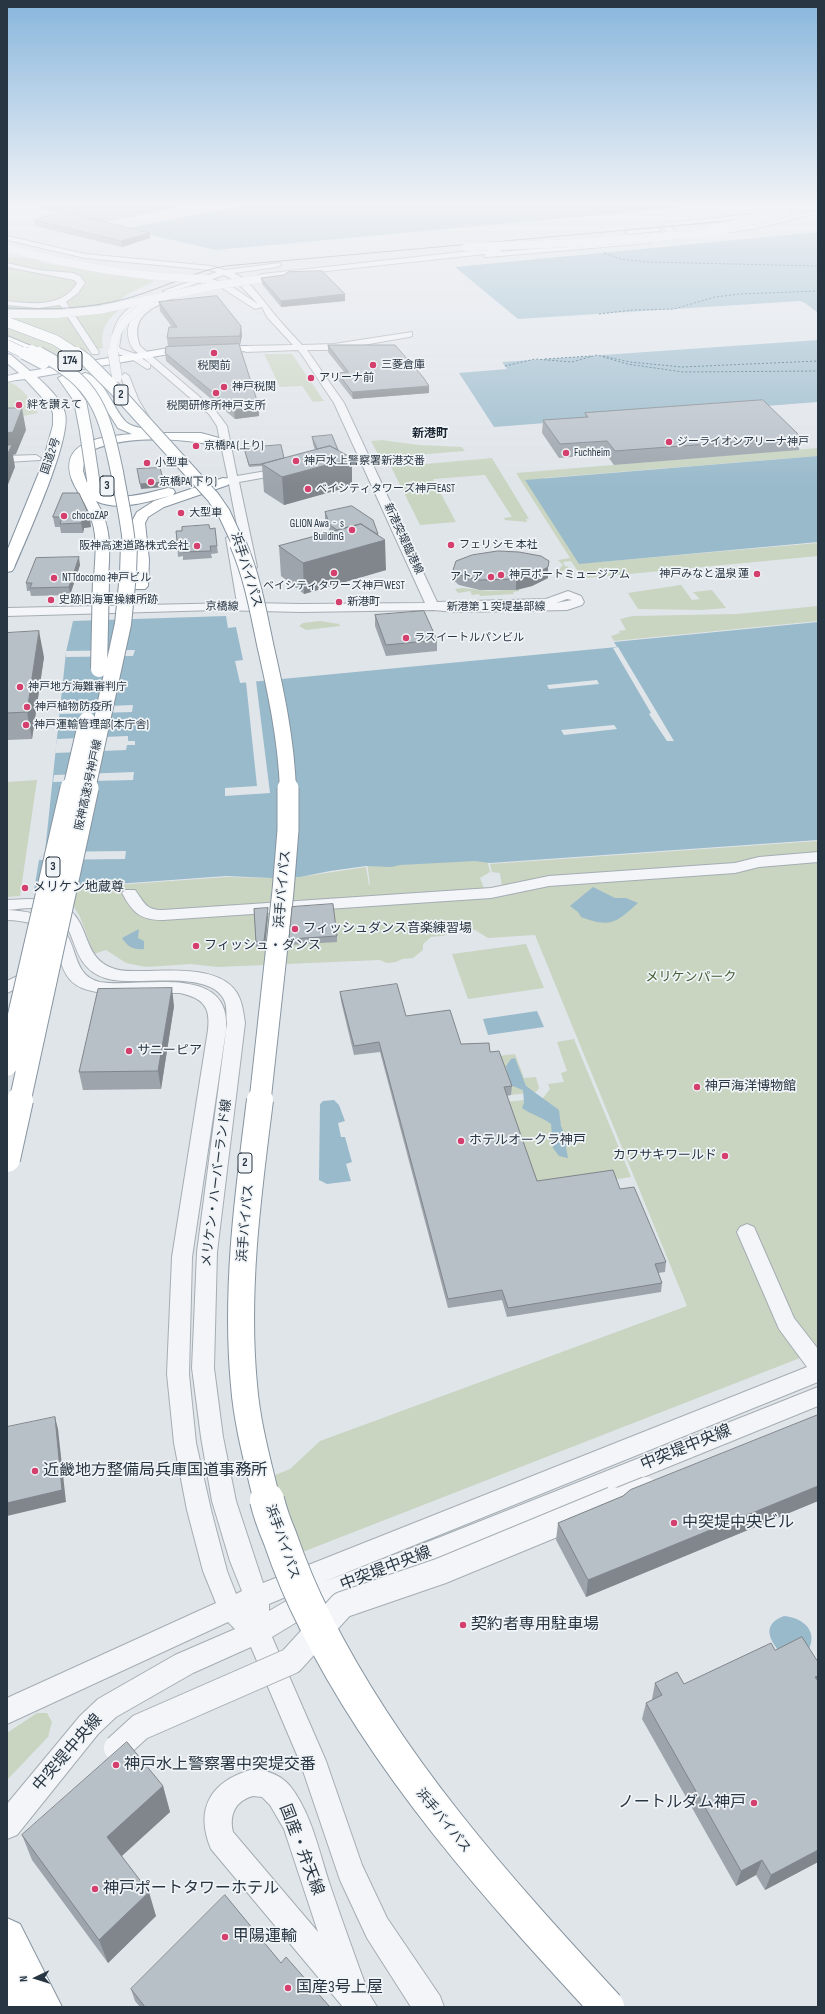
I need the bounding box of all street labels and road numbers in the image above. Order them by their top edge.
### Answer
road number: 174 [58,351,82,371]
road number: 2 [114,385,128,405]
street label: 国道2号 [39,436,63,476]
road number: 3 [100,476,114,496]
street label: 新港突堤臨港線 [381,501,425,577]
street label: 浜手バイパス [227,530,265,610]
street label: 京橋線 [205,600,239,614]
street label: 新港第１突堤基部線 [447,600,545,614]
street label: 阪神高速3号神戸線 [73,738,105,832]
street label: 浜手バイパス [272,849,294,929]
road number: 3 [46,857,60,877]
street label: メリケン・ハーバーランド線 [199,1098,235,1268]
road number: 2 [238,1153,252,1173]
street label: 浜手バイパス [235,1183,257,1263]
street label: 中突堤中央線 [638,1421,734,1475]
street label: 浜手バイパス [262,1503,302,1581]
street label: 中突堤中央線 [338,1543,434,1595]
street label: 中突堤中央線 [29,1710,107,1796]
street label: 浜手バイパス [412,1786,474,1856]
street label: 国産・弁天線 [275,1802,327,1898]

